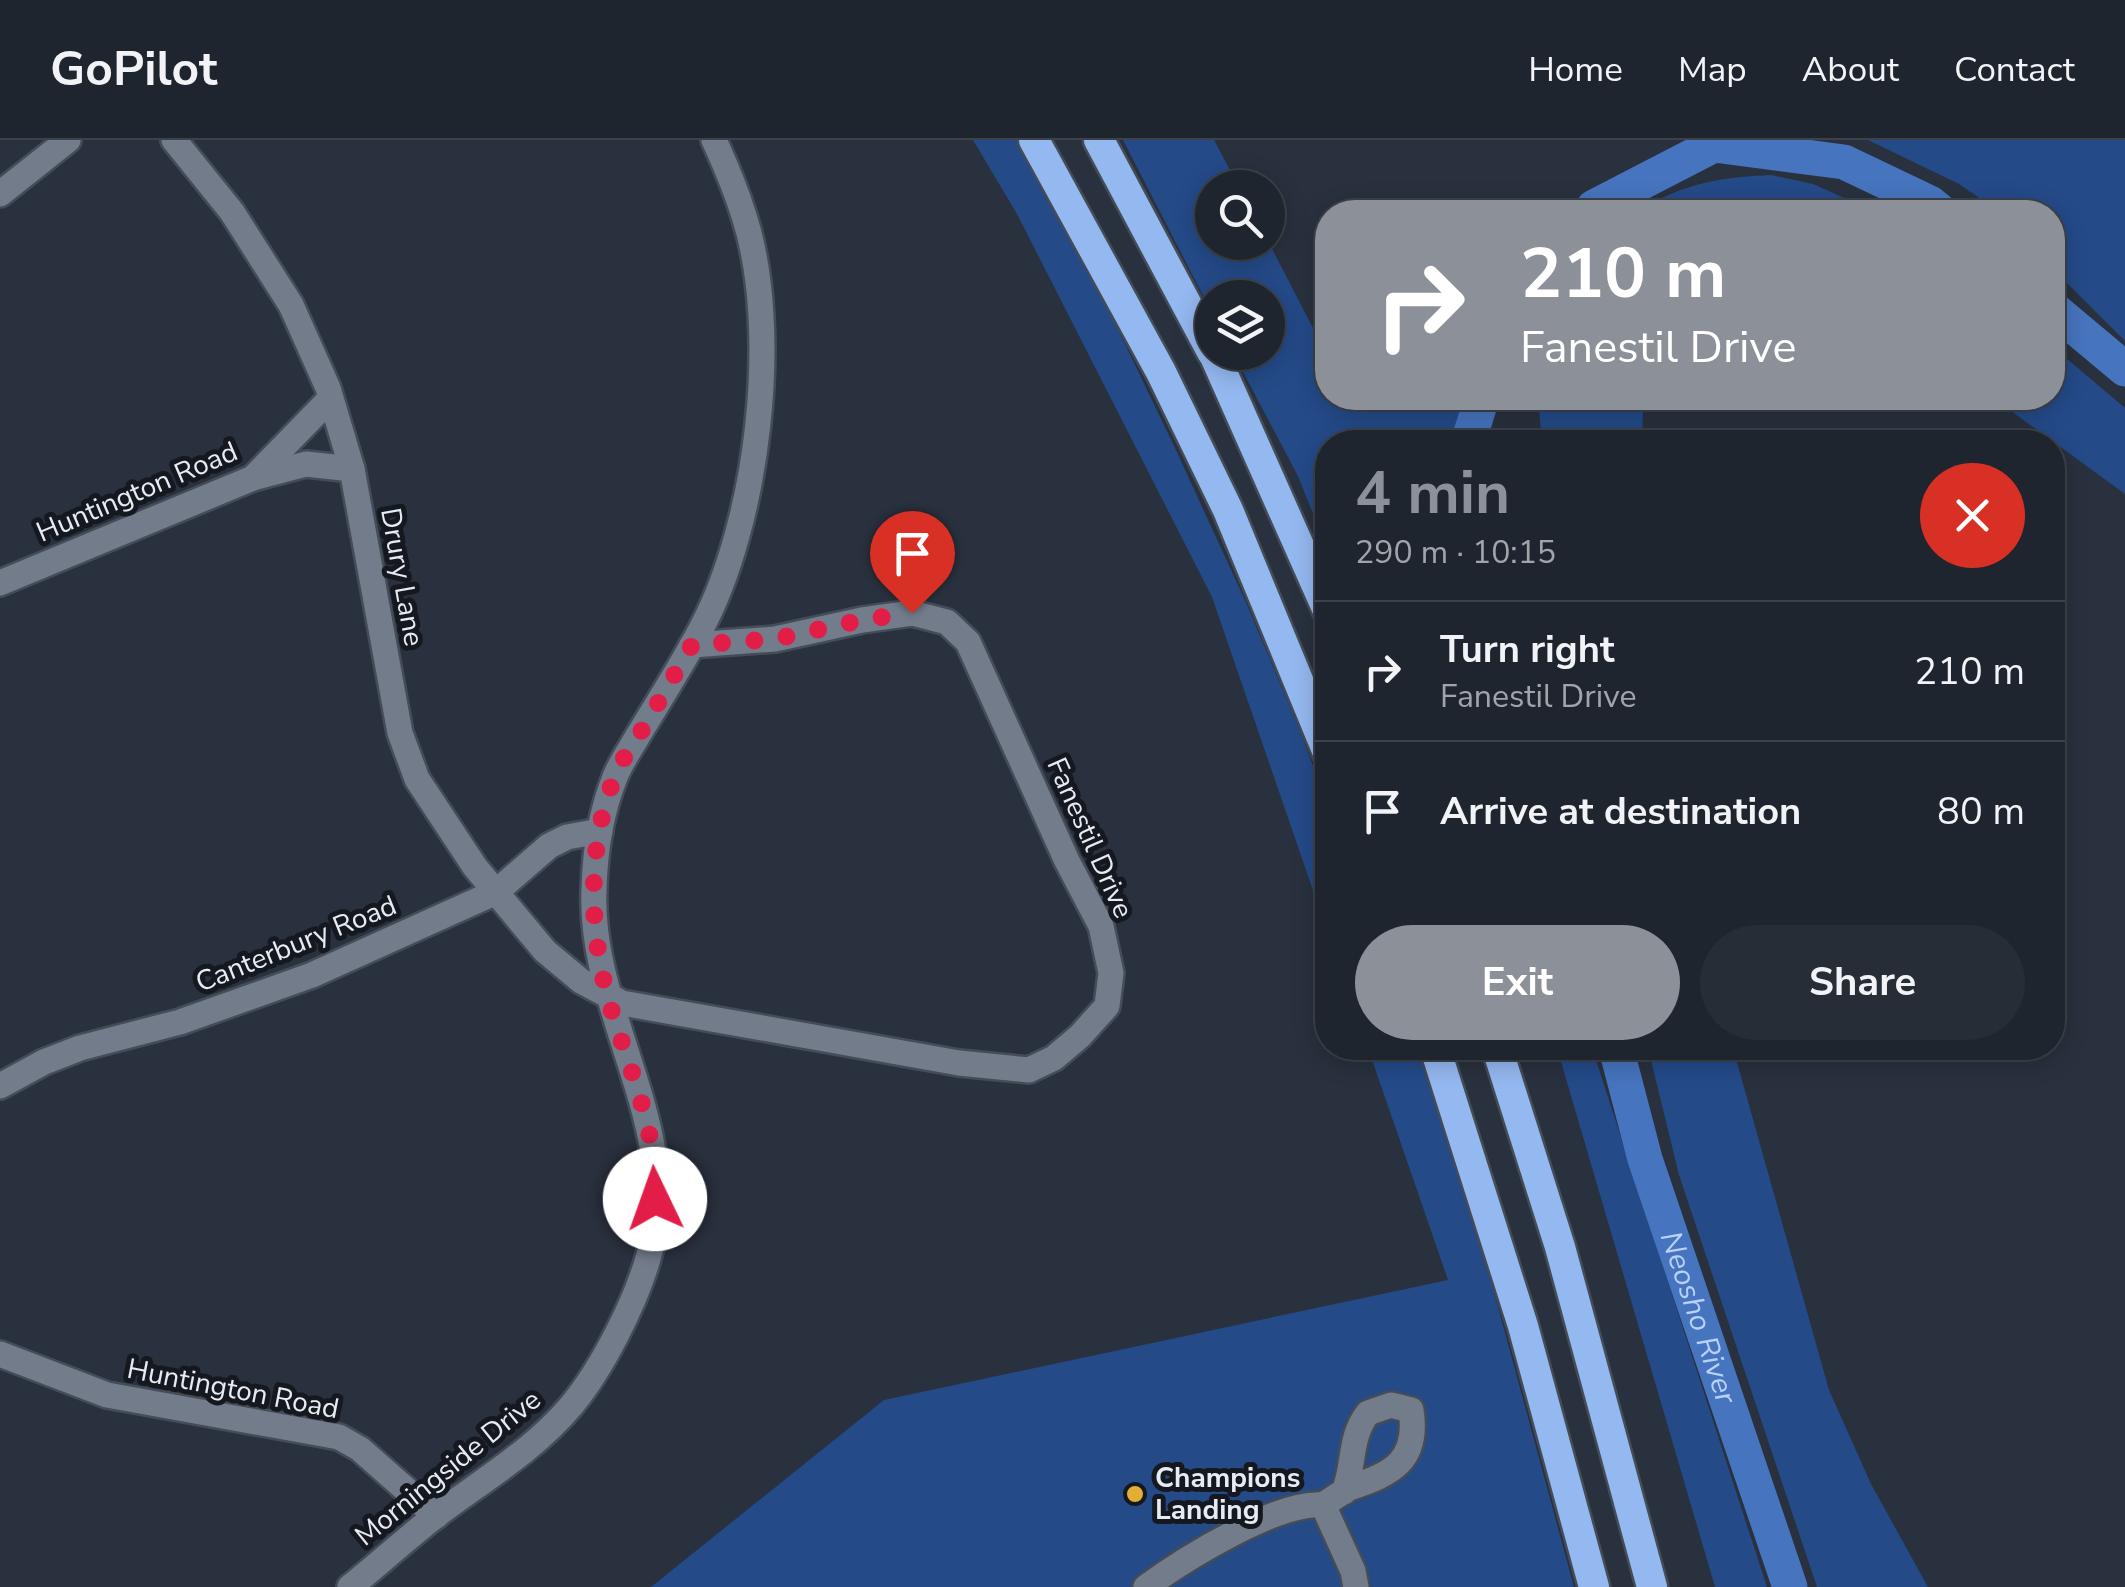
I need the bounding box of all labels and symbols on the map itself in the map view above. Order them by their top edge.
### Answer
street label: Huntington Road [31,433,243,551]
street label: Drury Lane [371,505,433,649]
pin [870,511,955,614]
street label: Fanestil Drive [1038,752,1142,924]
street label: Canterbury Road [190,886,402,1002]
position arrow [603,1147,707,1251]
water label: Neosho River [1650,1226,1747,1410]
street label: Huntington Road [124,1350,342,1428]
street label: Morningside Drive [347,1381,549,1555]
place label: Champions Landing [1155,1459,1300,1529]
marker: Champions Landing [1124,1483,1146,1505]

